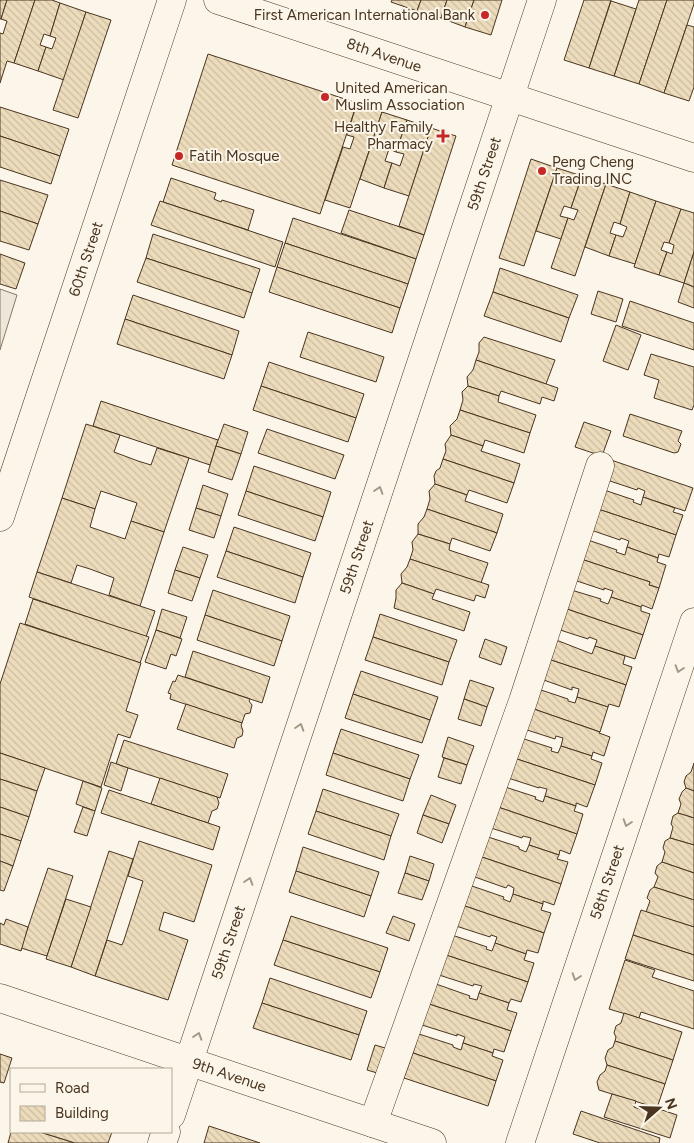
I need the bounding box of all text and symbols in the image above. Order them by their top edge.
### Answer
place label: First American International Bank [254,6,476,24]
marker: First American International Bank [479,9,491,21]
street label: 8th Avenue [344,34,424,76]
place label: United American Muslim Association [335,79,465,114]
marker: United American Muslim Association [319,91,331,103]
place label: Healthy Family Pharmacy [334,118,433,153]
marker: Healthy Family Pharmacy [437,130,449,142]
street label: 59th Street [464,134,505,213]
place label: Fatih Mosque [189,147,280,165]
marker: Fatih Mosque [173,150,185,162]
place label: Peng Cheng Trading INC [552,153,634,188]
marker: Peng Cheng Trading INC [536,165,548,177]
street label: 60th Street [65,219,107,299]
one-way arrow [373,486,383,495]
street label: 59th Street [336,517,377,596]
one-way arrow [674,664,684,672]
one-way arrow [294,724,304,732]
one-way arrow [623,818,633,826]
street label: 58th Street [586,842,628,922]
one-way arrow [243,878,253,886]
street label: 59th Street [208,903,249,982]
one-way arrow [571,972,581,981]
one-way arrow [192,1032,202,1040]
street label: 9th Avenue [190,1054,269,1096]
legend [10,1068,172,1133]
text: Road [55,1079,90,1097]
north arrow [634,1083,684,1133]
text: N [661,1096,681,1112]
text: Building [55,1104,109,1122]

